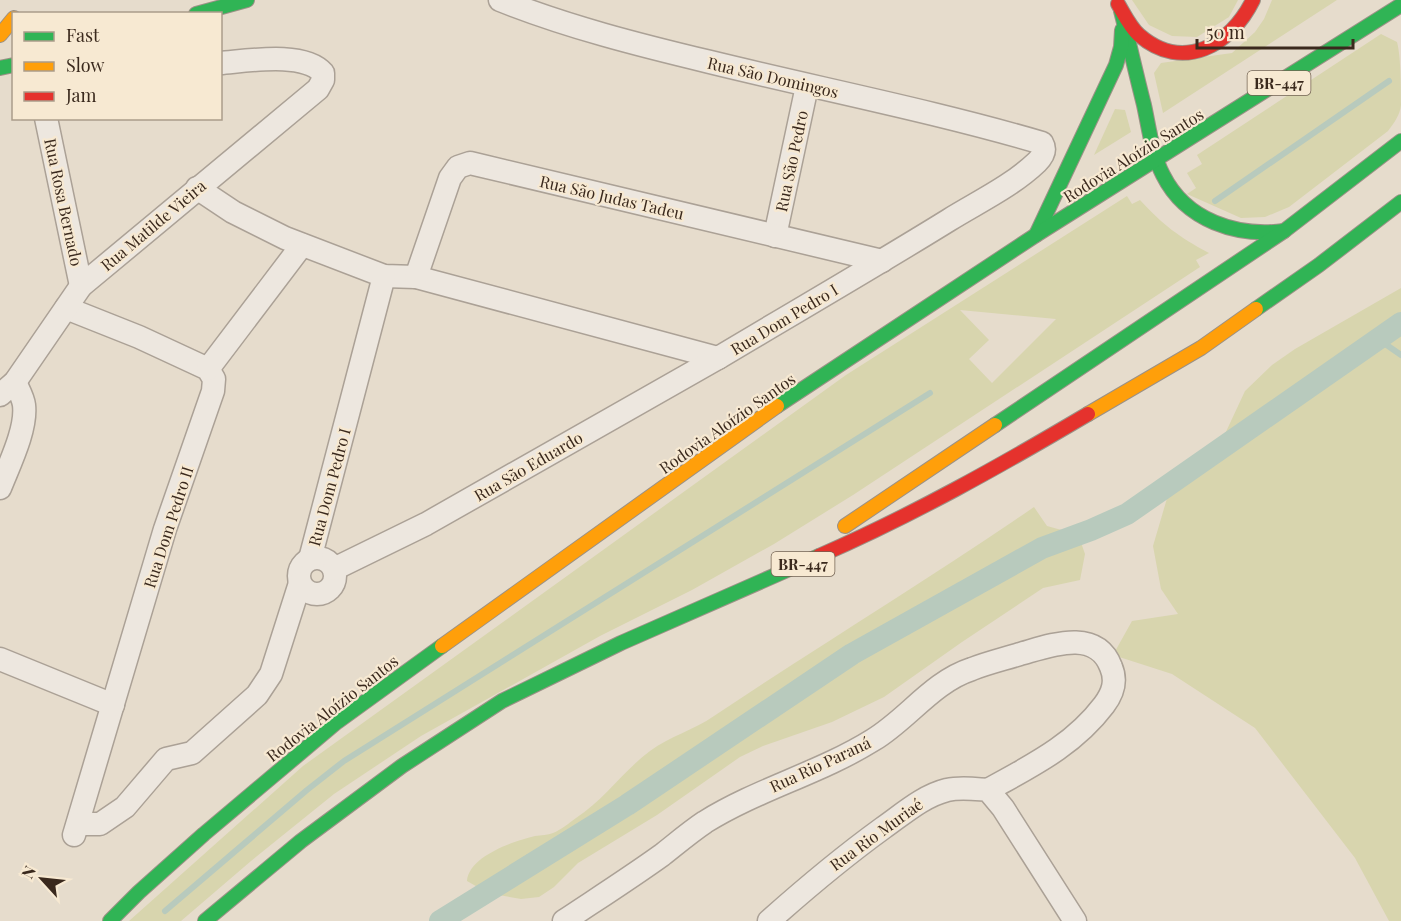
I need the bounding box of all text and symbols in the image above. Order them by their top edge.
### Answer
legend [12,12,222,120]
scale bar [1197,12,1353,50]
text: 50 m [1206,20,1245,44]
text: Fast [66,23,100,47]
street label: Rua São Domingos [706,52,840,102]
text: Slow [66,53,104,77]
road number: BR-447 [1248,71,1310,95]
text: Jam [65,83,96,107]
street label: Rodovia Aloízio Santos [1059,103,1207,207]
street label: Rua São Pedro [770,108,812,214]
street label: Rua Rosa Bernado [40,136,88,268]
street label: Rua São Judas Tadeu [538,170,686,224]
street label: Rua Matilde Vieira [96,175,210,275]
street label: Rua Dom Pedro I [727,279,841,359]
street label: Rodovia Aloízio Santos [655,368,799,478]
street label: Rua Dom Pedro I [303,426,355,548]
street label: Rua São Eduardo [470,426,586,506]
street label: Rua Dom Pedro II [138,463,198,591]
road number: BR-447 [772,552,834,576]
street label: Rodovia Aloízio Santos [262,650,402,766]
street label: Rua Rio Paraná [766,731,874,797]
street label: Rua Rio Muriaé [825,793,927,875]
north arrow [12,849,72,909]
text: N [16,862,40,882]

